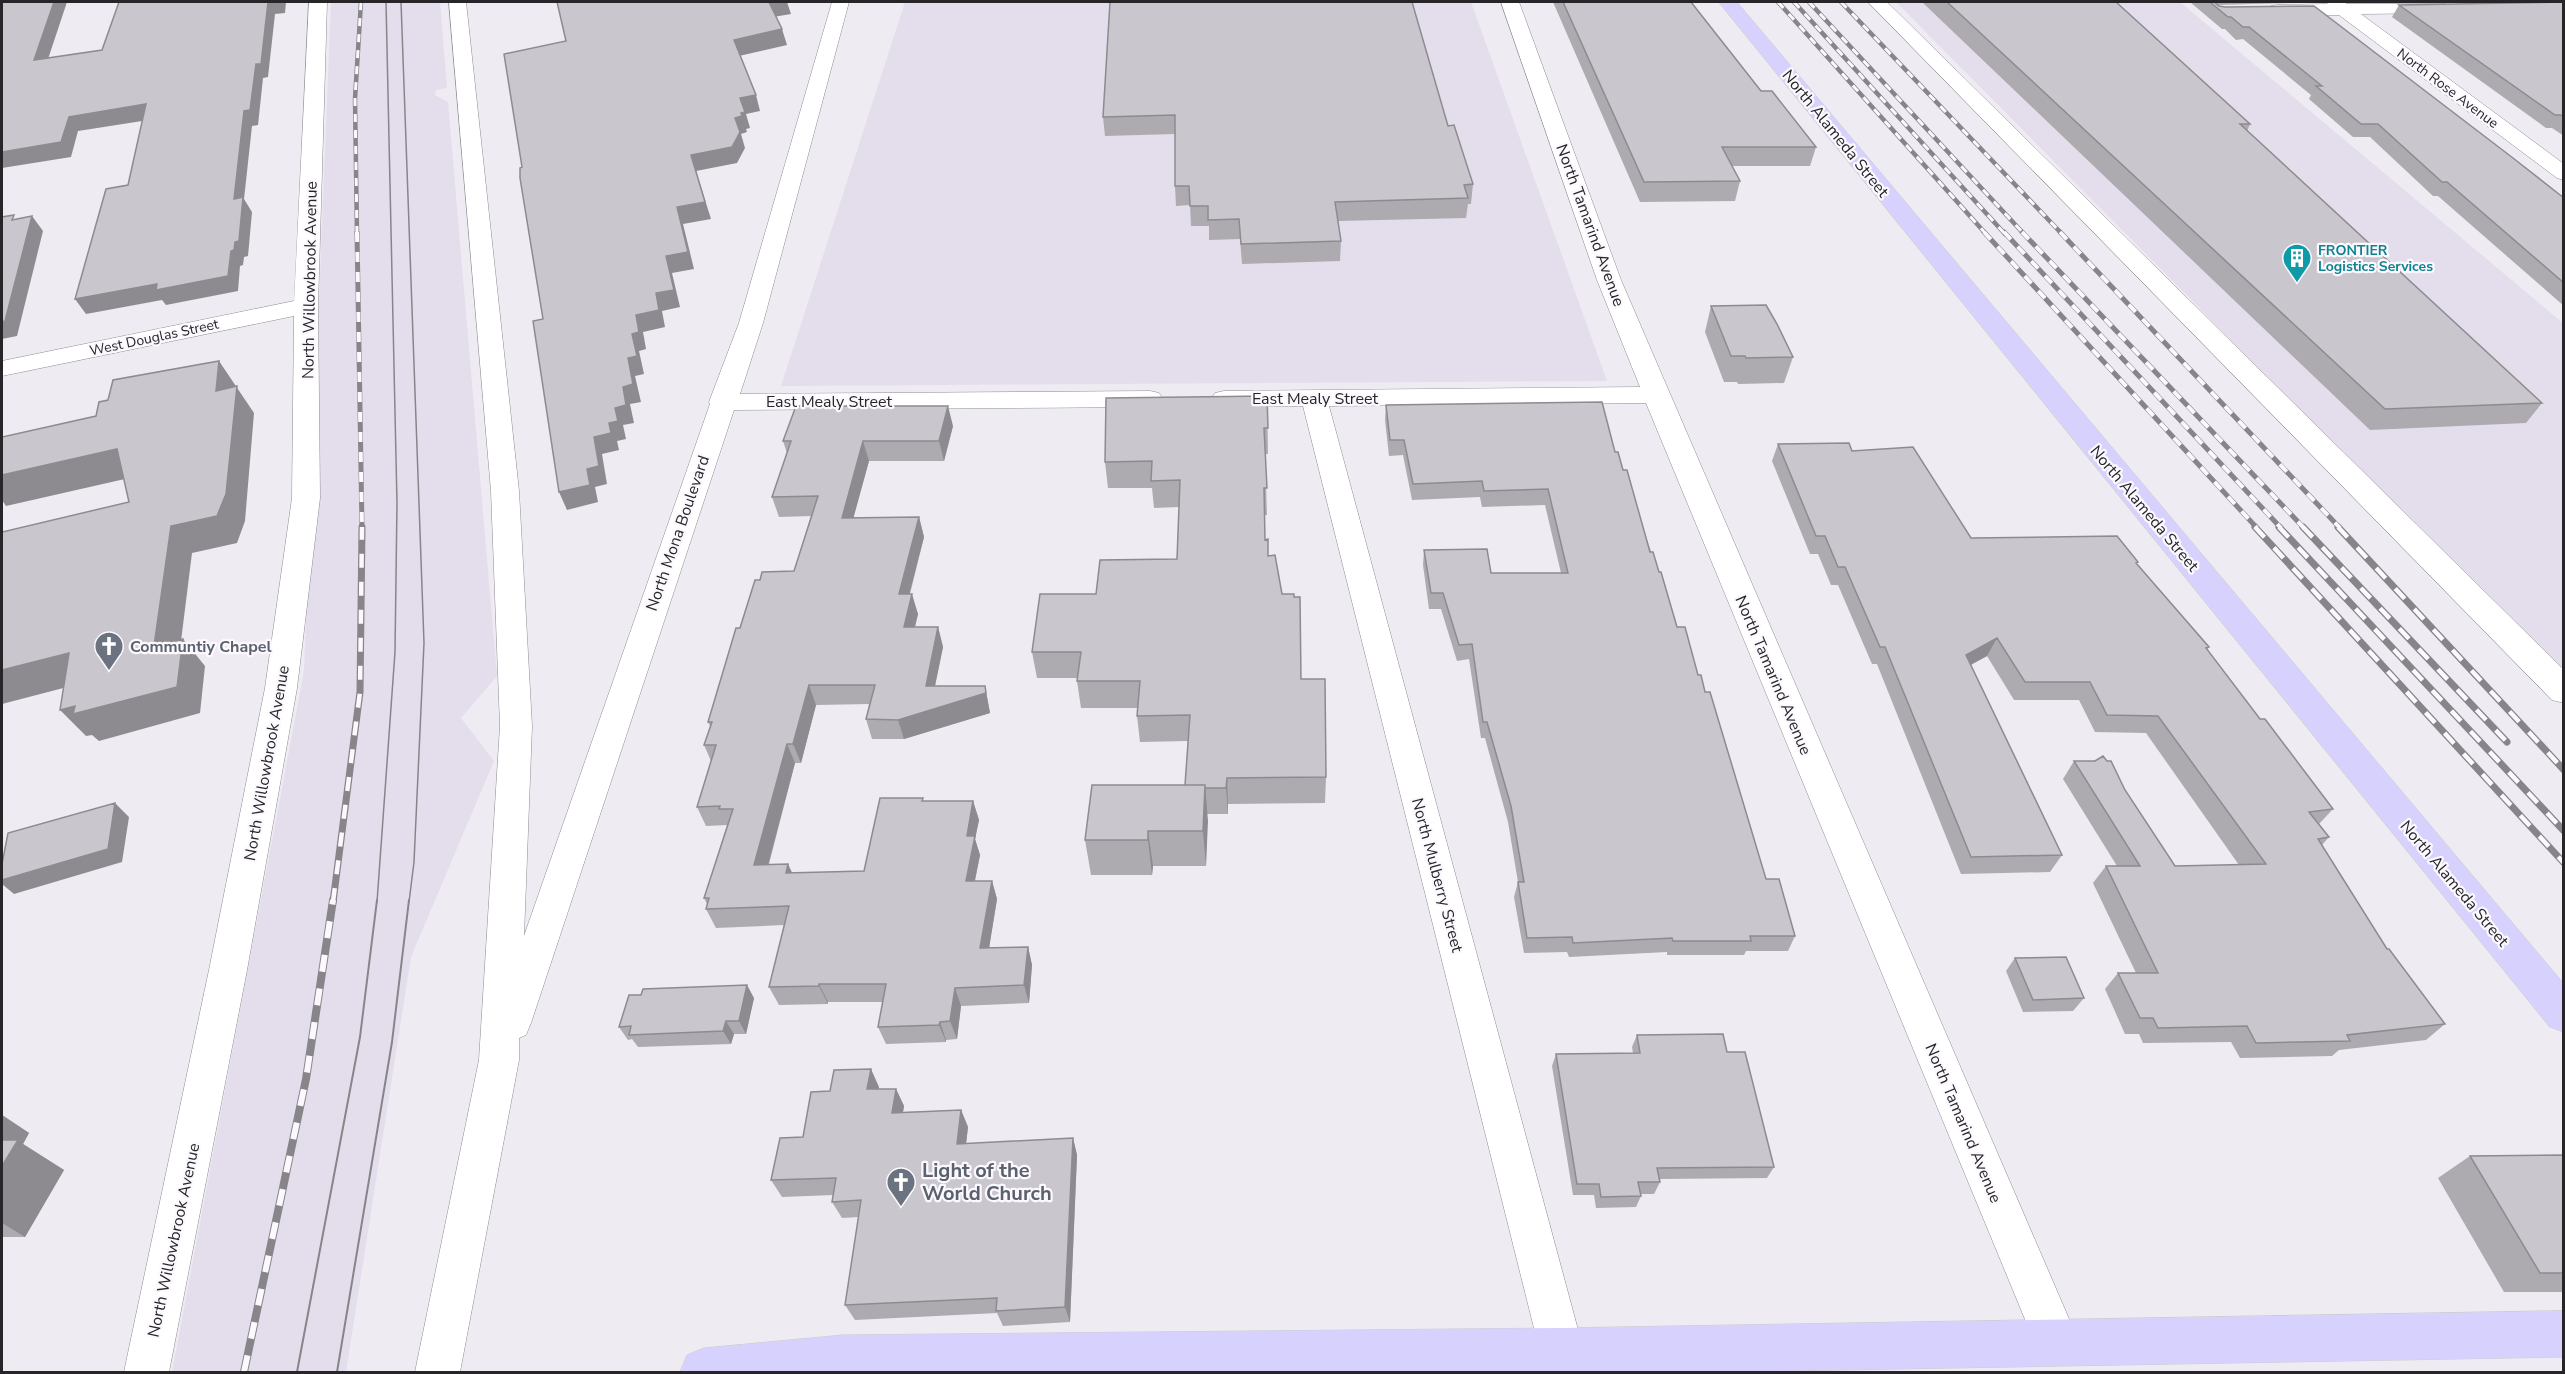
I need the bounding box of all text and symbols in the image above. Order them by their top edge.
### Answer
street label: North Rose Avenue [2393,44,2502,133]
street label: North Alameda Street [1777,65,1894,202]
street label: North Tamarind Avenue [1550,141,1630,310]
street label: North Willowbrook Avenue [297,181,323,379]
place label: FRONTIER Logistics Services [2318,241,2433,276]
building icon: FRONTIER Logistics Services [2281,242,2313,284]
street label: West Douglas Street [88,315,220,360]
street label: East Mealy Street [1252,388,1379,410]
street label: East Mealy Street [766,391,893,413]
street label: North Alameda Street [2085,441,2204,577]
street label: North Mona Boulevard [641,453,715,614]
street label: North Tamarind Avenue [1730,592,1817,758]
church icon: Communtiy Chapel [93,630,125,672]
place label: Communtiy Chapel [130,636,272,658]
street label: North Willowbrook Avenue [239,664,295,863]
street label: North Mulberry Street [1406,796,1468,955]
street label: North Alameda Street [2395,816,2514,952]
street label: North Tamarind Avenue [1920,1040,2007,1206]
street label: North Willowbrook Avenue [143,1141,205,1339]
place label: Light of the World Church [922,1157,1052,1207]
church icon: Light of the World Church [885,1166,917,1208]

